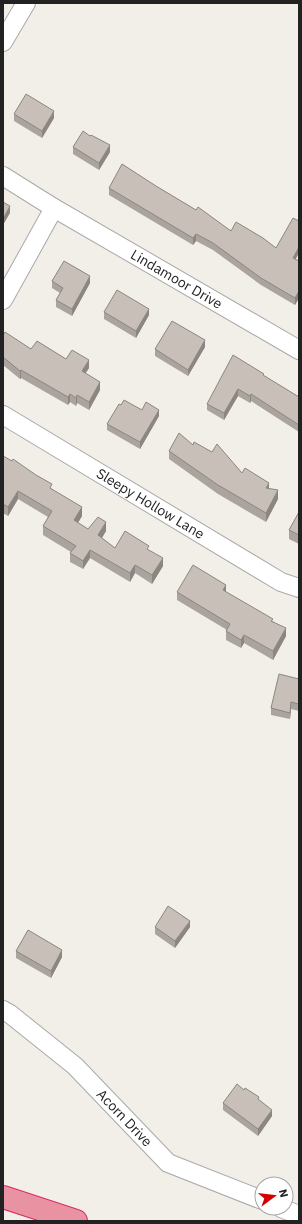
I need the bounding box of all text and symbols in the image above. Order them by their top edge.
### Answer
street label: Lindamoor Drive [128,245,226,313]
street label: Sleepy Hollow Lane [93,464,208,543]
street label: Acorn Drive [93,1085,156,1150]
north arrow [254,1176,294,1216]
text: N [276,1188,291,1199]

